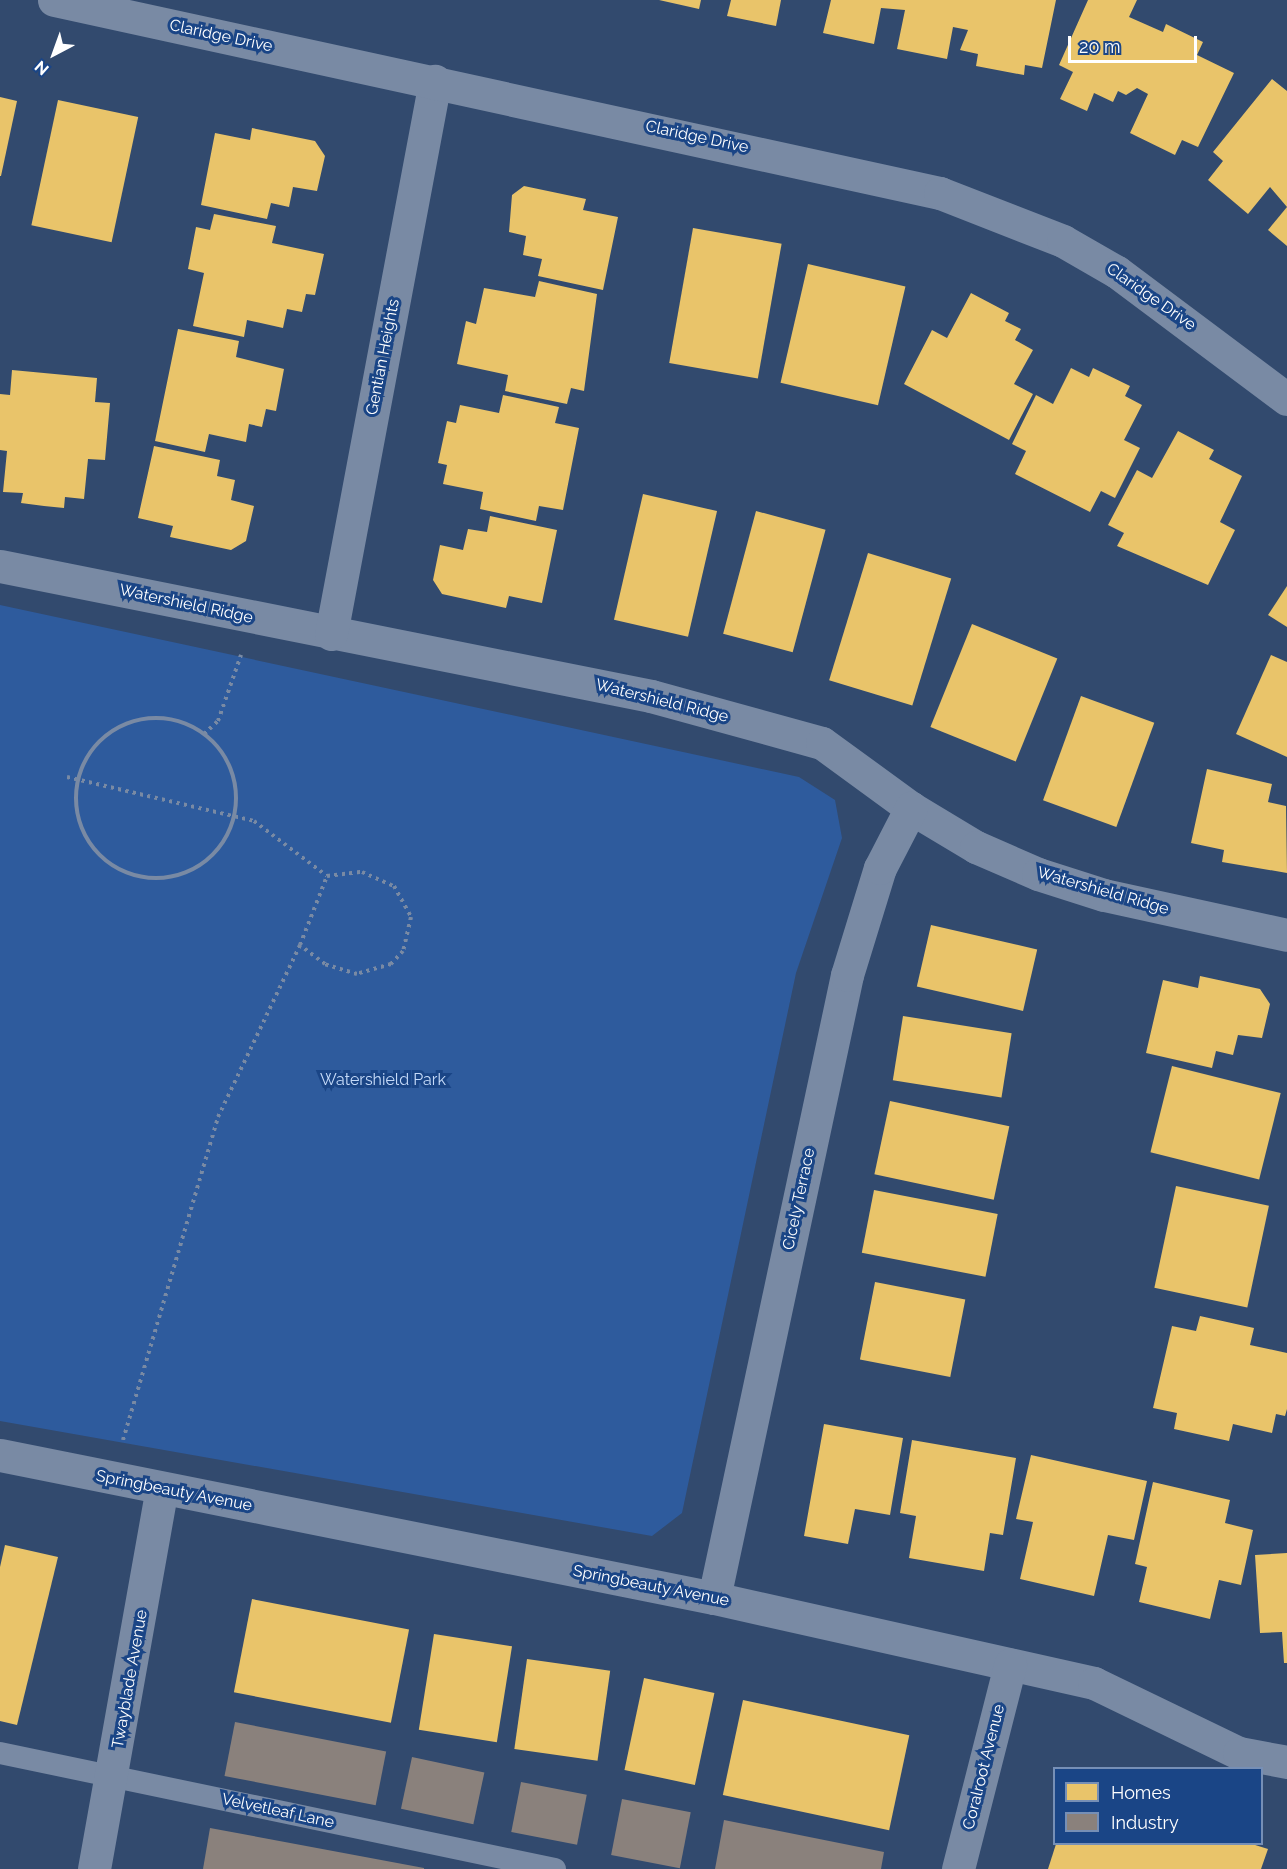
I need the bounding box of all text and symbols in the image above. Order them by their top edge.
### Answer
street label: Claridge Drive [168,16,274,56]
north arrow [24,24,84,84]
scale bar [1071,24,1200,62]
text: 20 m [1079,36,1121,57]
text: N [31,57,53,79]
street label: Claridge Drive [644,117,750,157]
street label: Claridge Drive [1103,259,1199,335]
street label: Gentian Heights [362,297,404,417]
street label: Watershield Ridge [117,580,255,628]
street label: Watershield Ridge [594,675,730,727]
street label: Watershield Ridge [1035,863,1171,919]
park label: Watershield Park [320,1070,446,1090]
street label: Cicely Terrace [779,1146,819,1252]
street label: Springbeauty Avenue [94,1466,254,1516]
street label: Springbeauty Avenue [571,1561,731,1611]
street label: Twayblade Avenue [108,1608,152,1750]
street label: Coralroot Avenue [959,1702,1009,1832]
legend [1053,1767,1263,1845]
text: Homes [1111,1782,1171,1803]
street label: Velvetleaf Lane [220,1790,336,1832]
text: Industry [1111,1812,1179,1833]

